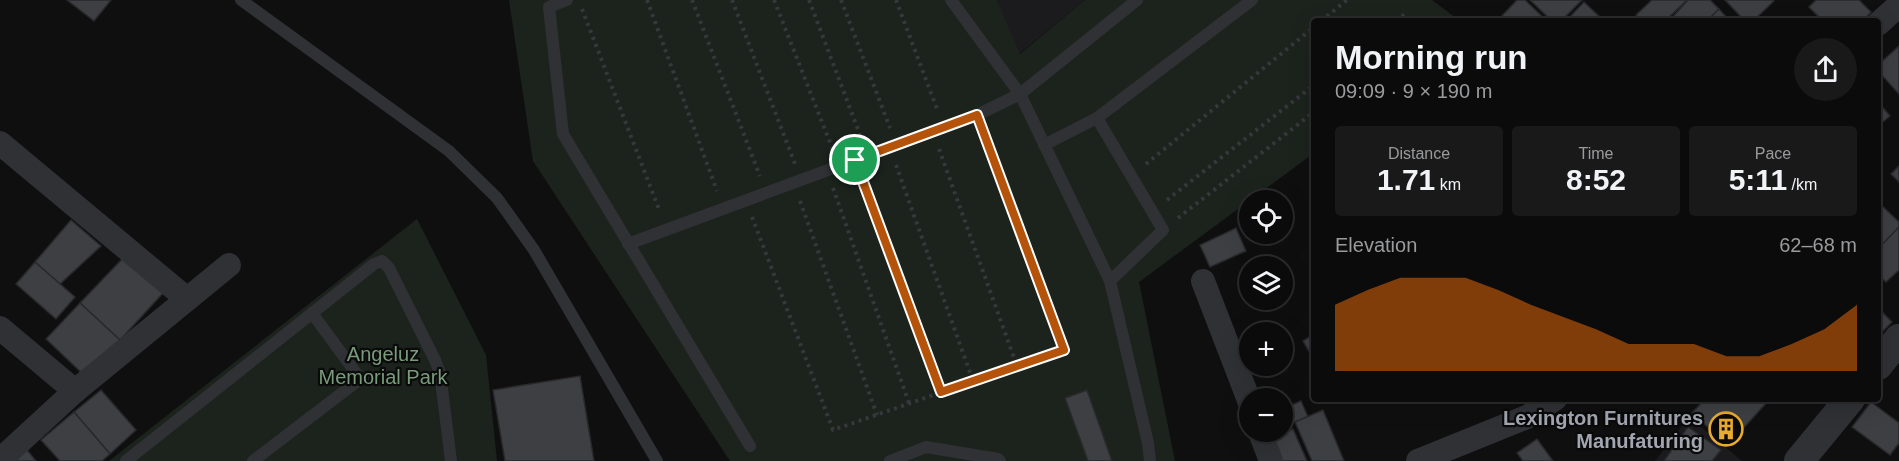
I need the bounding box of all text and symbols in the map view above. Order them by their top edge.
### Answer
button: share [1794,38,1857,101]
text: Morning run [1335,39,1527,76]
text: 09:09 · 9 × 190 m [1335,80,1492,102]
pin [829,134,880,185]
icon: arrive [838,143,871,176]
text: Distance [1388,145,1450,162]
text: Time [1579,145,1613,162]
text: Pace [1755,145,1791,162]
text: 1.71 [1377,163,1435,196]
text: 8:52 [1566,163,1626,196]
text: 5:11 [1729,163,1787,196]
text: km [1435,176,1461,193]
text: /km [1787,176,1817,193]
map controls [1239,190,1293,442]
button: locate [1239,190,1293,244]
text: Elevation [1335,234,1417,256]
text: 62–68 m [1779,234,1857,256]
button: layers [1239,256,1293,310]
button: + [1239,322,1293,376]
park label: Angeluz Memorial Park [319,343,448,388]
button: − [1239,388,1293,442]
place label: Lexington Furnitures Manufaturing [1503,407,1703,452]
building icon: Lexington Furnitures Manufaturing [1708,411,1744,447]

